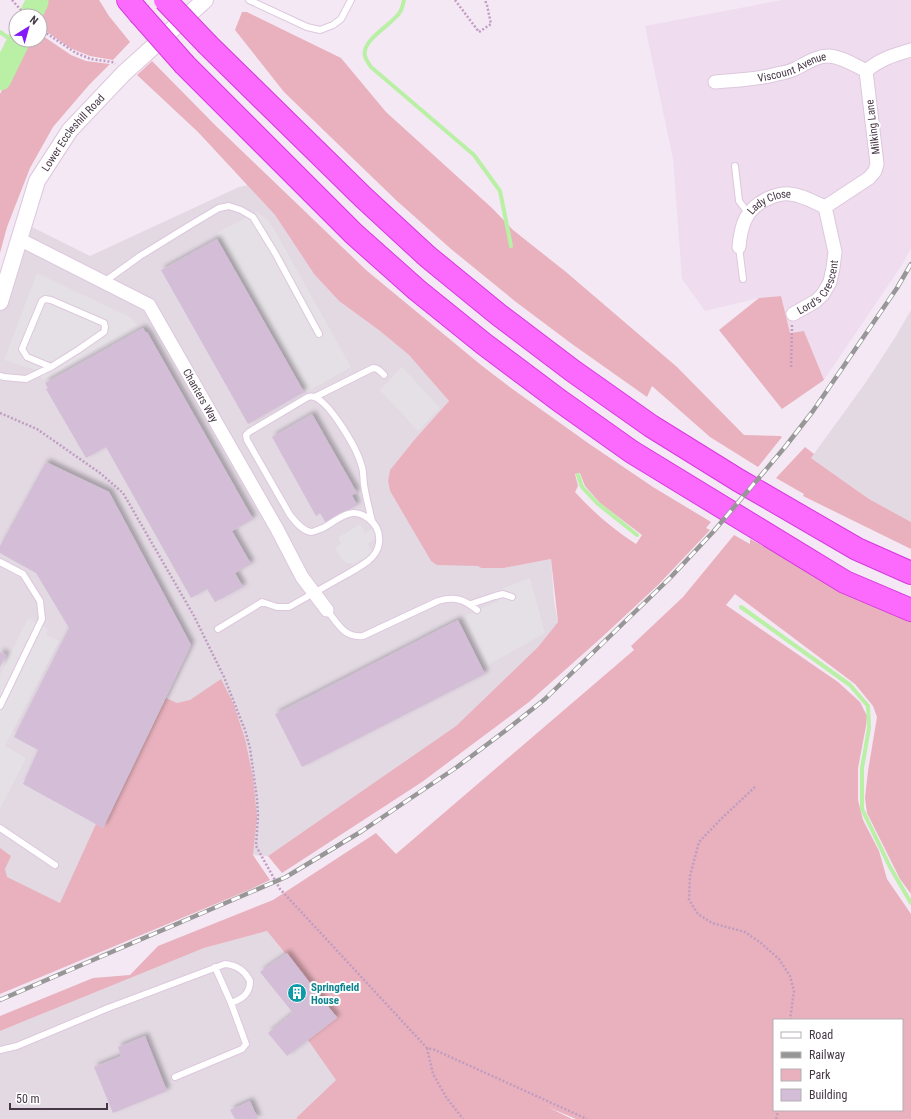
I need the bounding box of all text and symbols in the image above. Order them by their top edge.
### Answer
north arrow [8,8,48,48]
text: N [27,13,41,28]
street label: Viscount Avenue [757,50,827,85]
street label: Lower Eccleshill Road [39,91,107,174]
street label: Milking Lane [863,99,883,155]
street label: Lady Close [744,187,792,217]
street label: Lord's Crescent [795,259,840,317]
street label: Chanters Way [180,366,221,425]
place label: Springfield House [311,981,359,1007]
building icon: Springfield House [286,982,308,1004]
legend [773,1019,903,1111]
text: Road [809,1028,833,1042]
text: Railway [809,1048,845,1062]
text: Park [809,1068,831,1082]
scale bar [10,1085,107,1111]
text: Building [809,1088,847,1102]
text: 50 m [16,1092,40,1106]

